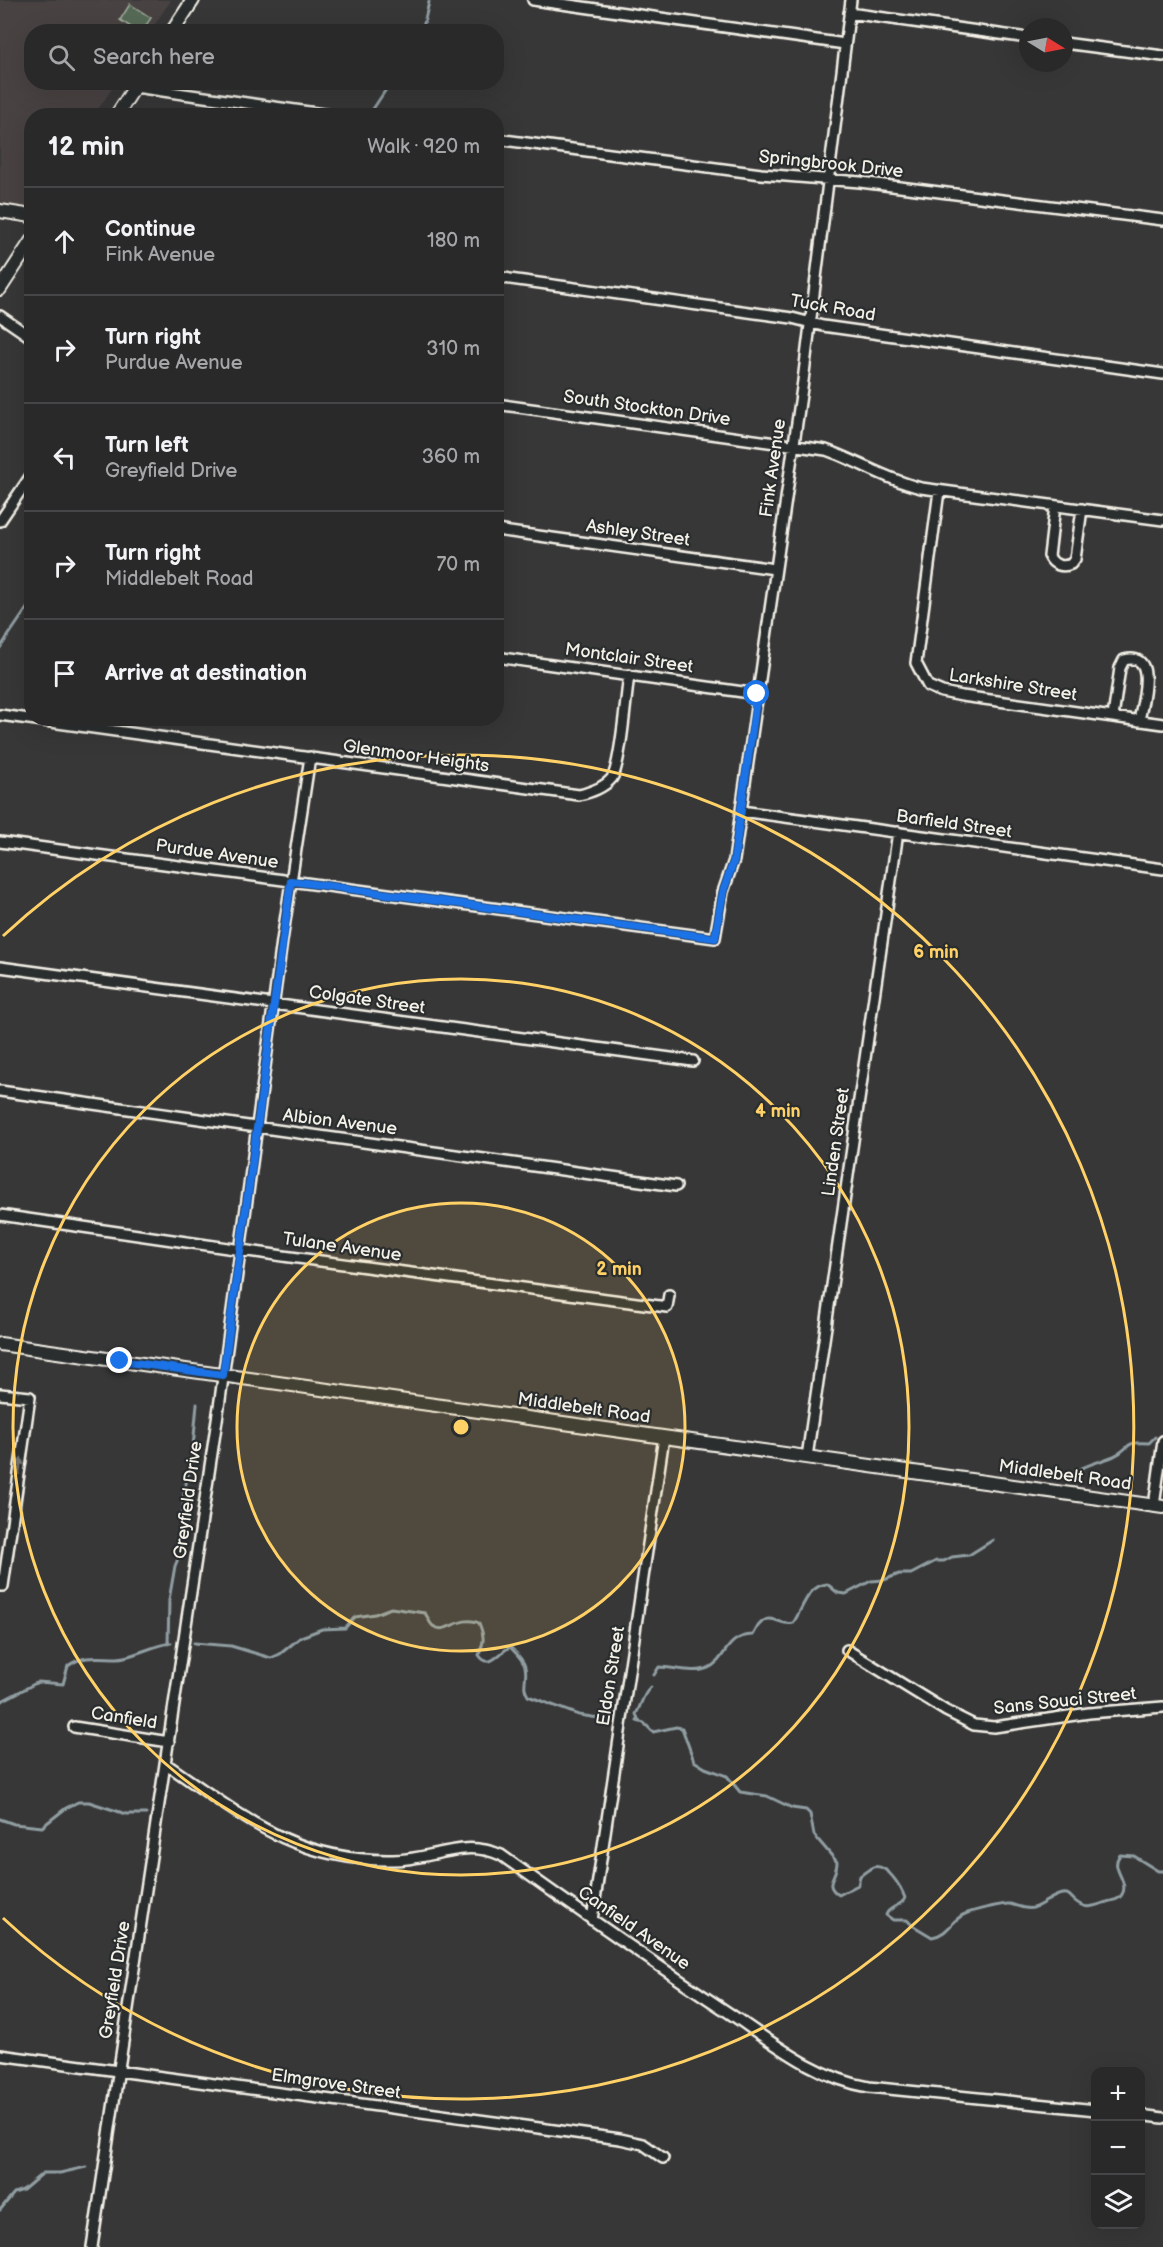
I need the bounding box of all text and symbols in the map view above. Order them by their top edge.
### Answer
north arrow [1019,18,1073,72]
search box [24,24,504,90]
icon: search [45,41,78,74]
text: Search here [93,44,215,71]
text: 12 min [48,132,125,163]
text: Walk · 920 m [367,135,480,159]
street label: Springbrook Drive [758,146,905,182]
text: Continue [105,216,195,243]
icon: ahead [48,225,81,258]
text: 180 m [427,229,480,253]
text: Fink Avenue [105,243,215,267]
street label: Tuck Road [789,290,877,326]
text: Turn right [105,324,201,351]
icon: right [48,333,81,366]
text: 310 m [426,337,480,361]
text: Purdue Avenue [105,351,243,375]
street label: South Stockton Drive [562,386,732,430]
street label: Fink Avenue [756,417,790,519]
text: Turn left [105,432,189,459]
icon: left [48,441,81,474]
text: 360 m [422,445,480,469]
text: Greyfield Drive [105,459,237,483]
street label: Ashley Street [585,515,692,551]
text: Turn right [105,540,201,567]
icon: right [48,549,81,582]
text: 70 m [436,553,480,577]
text: Middlebelt Road [105,567,254,591]
street label: Montclair Street [564,639,695,677]
icon: arrive [48,657,81,690]
text: Arrive at destination [105,660,307,687]
street label: Larkshire Street [948,665,1079,706]
route start [743,680,769,706]
street label: Glenmoor Heights [341,735,491,777]
street label: Barfield Street [895,805,1014,843]
street label: Purdue Avenue [154,835,280,873]
text: 6 min [913,942,959,963]
street label: Colgate Street [308,981,427,1019]
street label: Linden Street [818,1086,854,1198]
text: 4 min [755,1101,801,1122]
street label: Albion Avenue [282,1105,399,1139]
street label: Tulane Avenue [281,1228,403,1266]
text: 2 min [596,1259,642,1280]
route end [106,1347,132,1373]
street label: Middlebelt Road [516,1388,652,1428]
centre of rings [451,1417,471,1437]
street label: Greyfield Drive [169,1439,207,1560]
street label: Middlebelt Road [997,1455,1133,1495]
one-way arrow [15,1456,24,1475]
street label: Eldon Street [593,1624,629,1727]
street label: Sans Souci Street [993,1683,1138,1719]
street label: Canfield [89,1702,159,1734]
street label: Canfield Avenue [574,1882,694,1975]
street label: Greyfield Drive [95,1919,135,2040]
street label: Elmgrove Street [270,2065,403,2104]
map controls [1091,2067,1145,2229]
button: + [1091,2067,1145,2121]
button: − [1091,2121,1145,2175]
button: layers [1091,2175,1145,2229]

